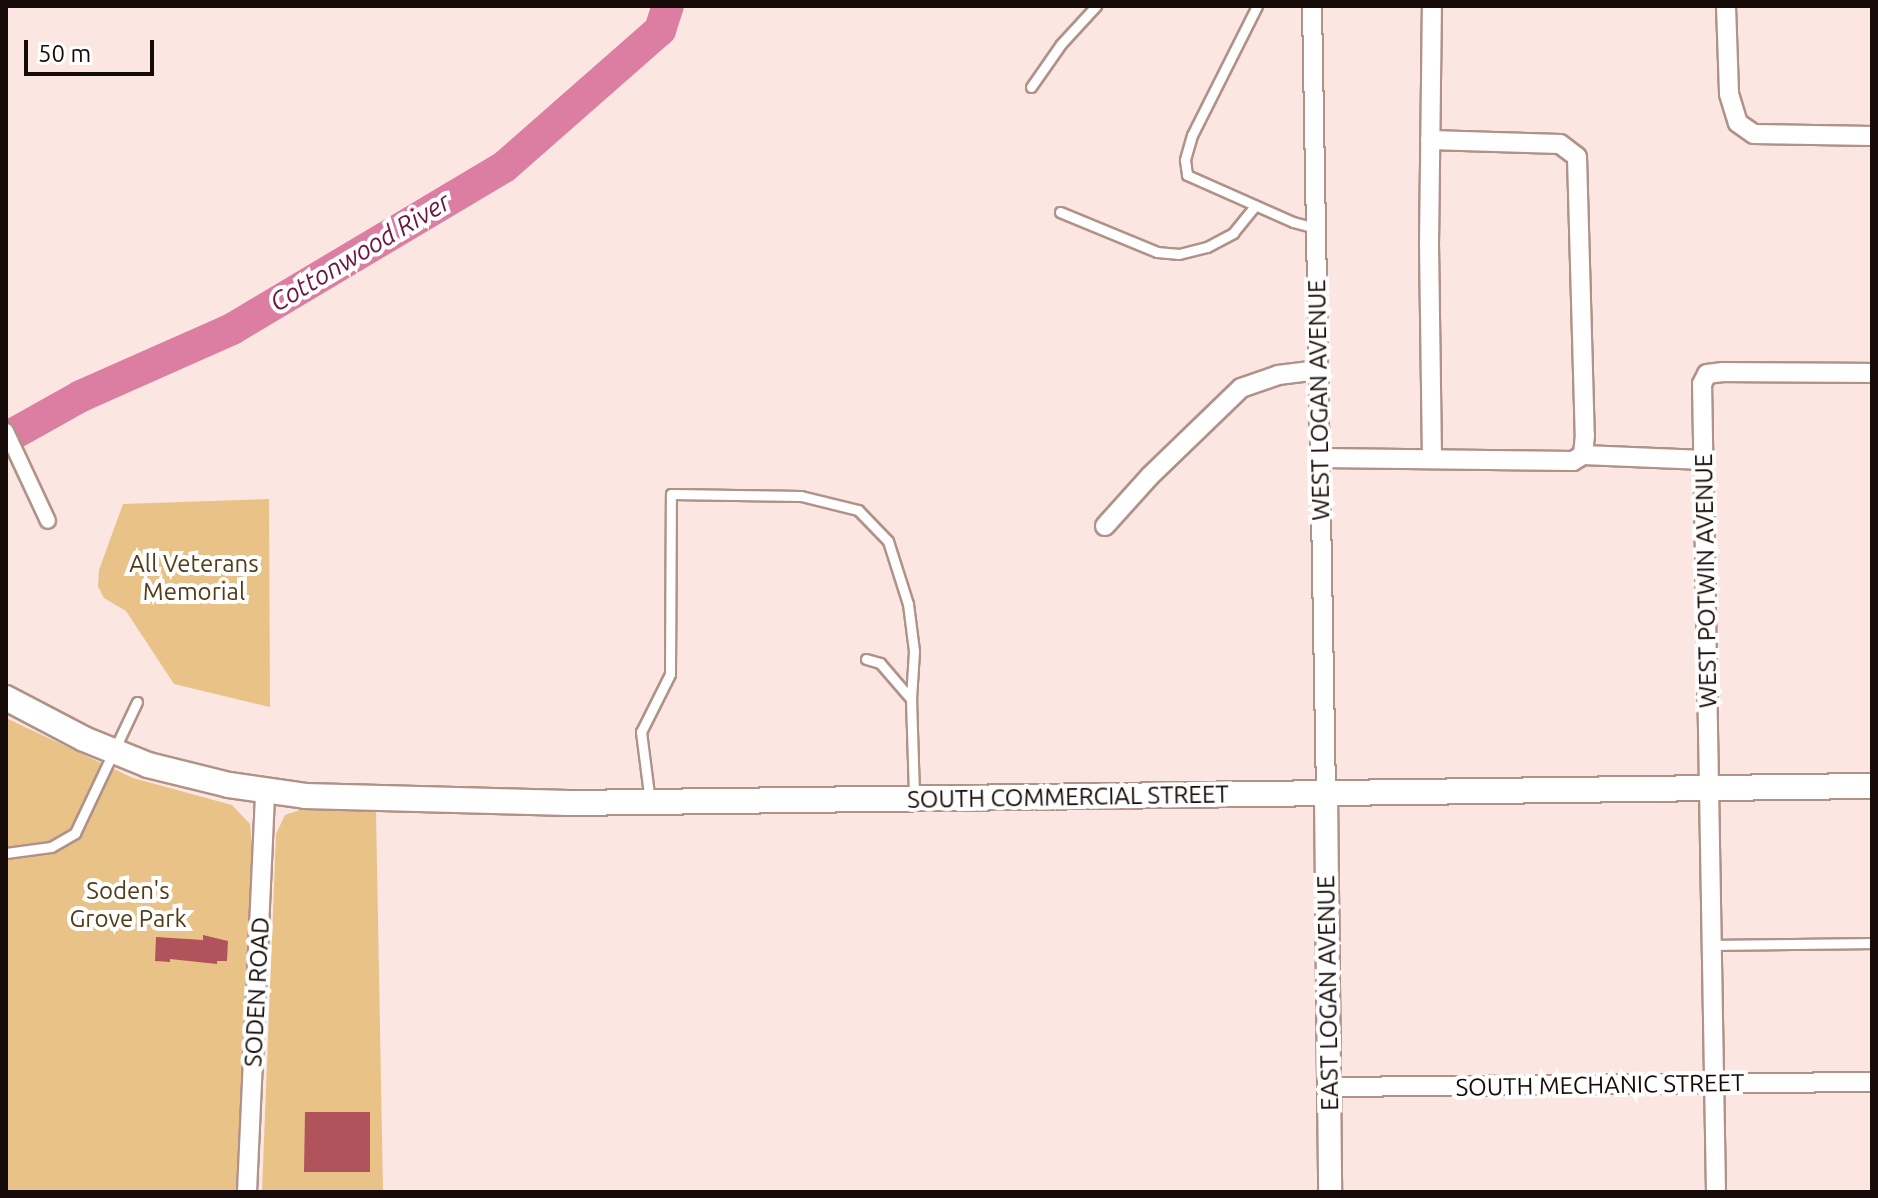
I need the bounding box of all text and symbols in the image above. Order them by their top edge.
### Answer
scale bar [28,24,158,74]
text: 50 m [38,40,91,67]
water label: Cottonwood River [264,186,456,318]
street label: WEST LOGAN AVENUE [1302,279,1336,521]
street label: WEST POTWIN AVENUE [1689,454,1723,708]
park label: All Veterans Memorial [129,550,259,606]
street label: SOUTH COMMERCIAL STREET [907,780,1229,814]
street label: EAST LOGAN AVENUE [1312,875,1344,1111]
park label: Soden's Grove Park [69,877,187,933]
street label: SODEN ROAD [239,916,275,1068]
street label: SOUTH MECHANIC STREET [1455,1068,1745,1102]

